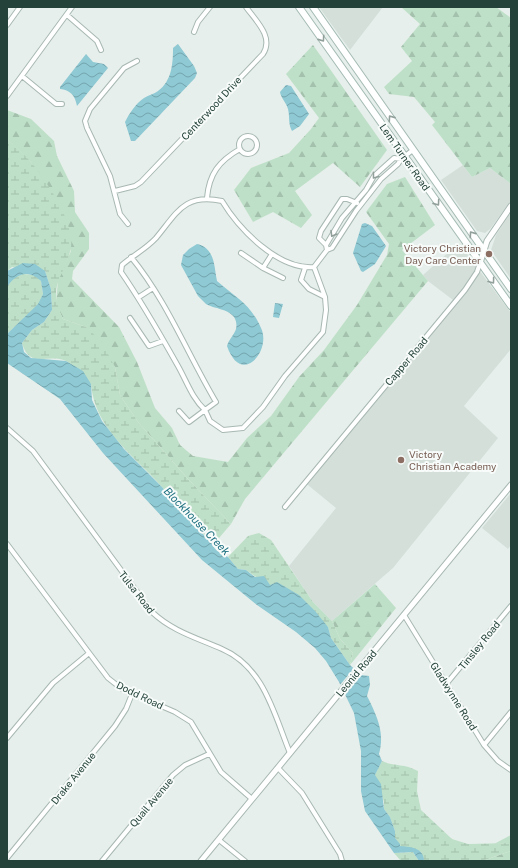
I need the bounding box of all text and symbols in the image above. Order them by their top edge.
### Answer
one-way arrow [317,35,325,42]
street label: Centerwood Drive [178,73,244,142]
one-way arrow [388,115,396,122]
street label: Lem Turner Road [377,121,433,193]
one-way arrow [372,172,380,179]
one-way arrow [432,198,439,205]
one-way arrow [330,230,338,237]
one-way arrow [469,231,477,238]
place label: Victory Christian Day Care Center [404,242,481,266]
marker: Victory Christian Day Care Center [484,249,494,259]
one-way arrow [487,277,495,284]
street label: Capper Road [382,334,430,388]
place label: Victory Christian Academy [409,448,497,472]
marker: Victory Christian Academy [396,455,406,465]
water label: Blockhouse Creek [162,485,232,557]
street label: Tulsa Road [117,568,157,616]
street label: Tinsley Road [456,618,502,672]
street label: Leonid Road [333,647,379,699]
street label: Gladwynne Road [428,660,480,732]
street label: Dodd Road [115,679,165,712]
street label: Drake Avenue [48,749,98,807]
street label: Quail Avenue [127,774,175,829]

